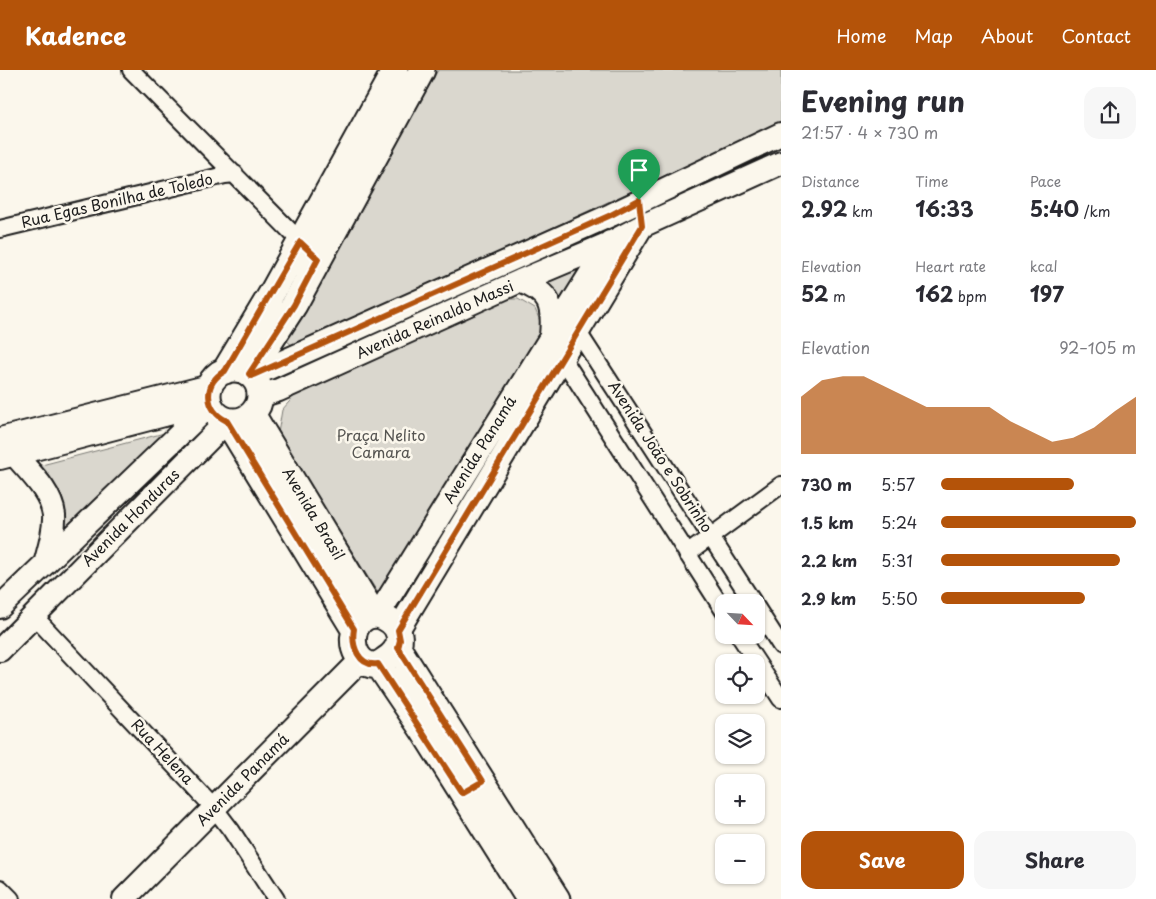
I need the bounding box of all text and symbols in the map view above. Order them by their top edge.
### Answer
text: Kadence [25,17,126,53]
text: Home [836,22,886,49]
text: Map [914,22,953,49]
text: About [981,22,1033,49]
text: Contact [1061,22,1131,49]
text: Evening run [801,79,965,122]
button: share [1084,87,1136,139]
text: 21:57 · 4 × 730 m [801,120,938,144]
pin [618,149,660,200]
icon: arrive [625,156,653,184]
street label: Rua Egas Bonilha de Toledo [19,166,215,233]
text: Distance [801,171,860,192]
text: Time [915,171,948,192]
text: Pace [1030,171,1061,192]
text: 2.92 [801,192,847,224]
text: 16:33 [915,192,974,224]
text: 5:40 [1030,192,1079,224]
text: km [847,201,873,222]
text: /km [1079,201,1110,222]
text: Elevation [801,256,861,277]
text: Heart rate [915,256,986,277]
text: kcal [1030,256,1058,277]
street label: Avenida Reinaldo Massi [352,273,517,364]
text: 52 [801,277,828,309]
text: 162 [915,277,953,309]
text: 197 [1030,277,1064,309]
text: m [828,286,846,307]
text: bpm [953,286,987,307]
text: Elevation [801,335,870,359]
text: 92–105 m [1059,335,1136,359]
street label: Avenida João e Sobrinho [603,376,719,537]
street label: Avenida Panamá [436,391,521,507]
park label: Praça Nelito Camara [337,423,425,463]
street label: Avenida Brasil [278,462,351,564]
street label: Avenida Honduras [76,463,184,571]
text: 730 m [801,472,852,496]
text: 5:57 [881,472,915,496]
text: 1.5 km [801,510,854,534]
text: 5:24 [881,510,917,534]
text: 2.2 km [801,548,857,572]
text: 5:31 [881,548,913,572]
text: 2.9 km [801,586,856,610]
text: 5:50 [881,586,918,610]
north arrow [715,594,765,644]
map controls [715,594,765,884]
button: locate [715,654,765,704]
street label: Rua Helena [126,713,200,790]
button: layers [715,714,765,764]
street label: Avenida Panamá [190,727,294,831]
button: + [715,774,765,824]
button: Save [801,831,964,889]
button: Share [974,831,1136,889]
button: − [715,834,765,884]

